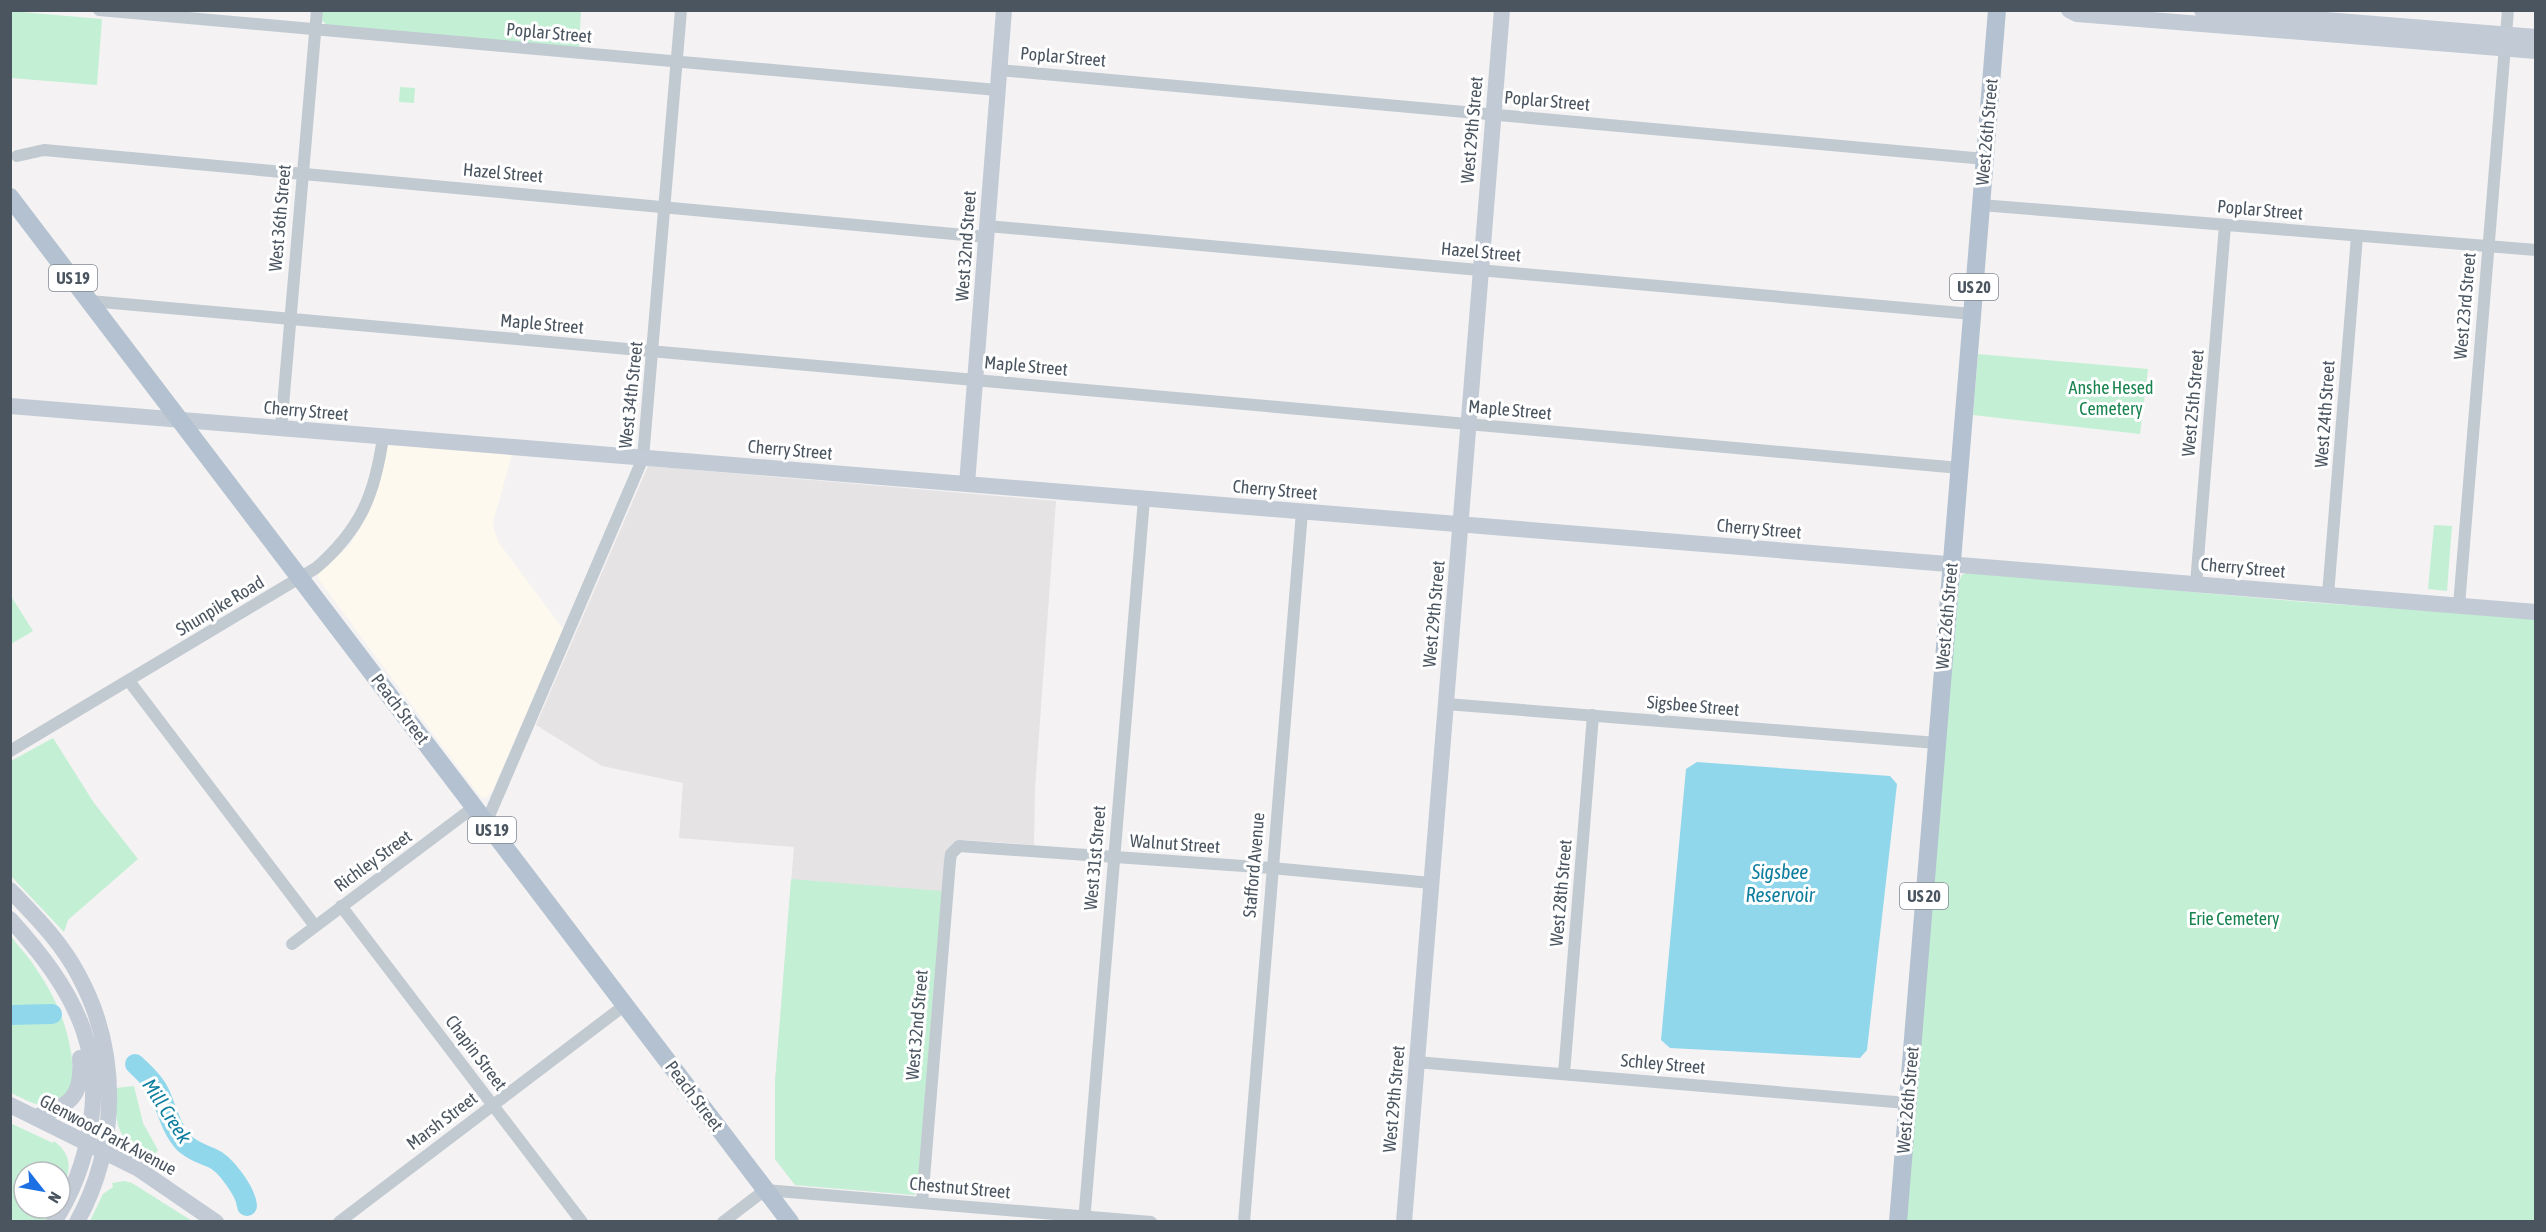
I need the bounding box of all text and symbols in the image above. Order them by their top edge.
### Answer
street label: Poplar Street [505,18,593,47]
street label: Poplar Street [1019,42,1107,71]
street label: West 29th Street [1456,76,1487,184]
street label: West 26th Street [1971,78,2002,186]
street label: Poplar Street [1503,86,1591,115]
street label: Hazel Street [462,159,544,186]
street label: West 36th Street [264,164,295,272]
street label: West 32nd Street [951,190,980,302]
street label: Poplar Street [2216,195,2304,224]
street label: Hazel Street [1440,238,1522,265]
street label: West 23rd Street [2449,252,2480,360]
road number: US 19 [49,265,97,291]
road number: US 20 [1950,274,1998,300]
street label: Maple Street [499,309,585,338]
street label: West 34th Street [614,340,647,449]
street label: West 25th Street [2177,349,2208,457]
street label: Maple Street [983,351,1069,380]
street label: West 24th Street [2310,360,2339,468]
park label: Anshe Hesed Cemetery [2069,377,2153,419]
street label: Maple Street [1467,395,1553,424]
street label: Cherry Street [263,396,349,425]
street label: Cherry Street [747,435,833,464]
street label: Cherry Street [1232,475,1318,504]
street label: Cherry Street [1716,514,1802,543]
street label: Cherry Street [2200,553,2286,582]
street label: West 29th Street [1418,560,1449,668]
street label: West 26th Street [1931,562,1962,670]
street label: Shunpike Road [172,571,268,640]
street label: Peach Street [367,669,434,748]
street label: Sigsbee Street [1646,691,1740,720]
street label: West 31st Street [1079,805,1110,911]
street label: Stafford Avenue [1238,812,1269,918]
road number: US 19 [468,817,516,843]
street label: Richley Street [330,826,415,896]
street label: Walnut Street [1129,830,1221,857]
street label: West 28th Street [1545,839,1576,947]
water label: Sigsbee Reservoir [1745,860,1816,906]
road number: US 20 [1900,883,1948,909]
park label: Erie Cemetery [2188,908,2280,929]
street label: West 32nd Street [901,969,932,1081]
street label: Chapin Street [441,1011,511,1094]
street label: West 29th Street [1378,1045,1409,1153]
street label: West 26th Street [1892,1046,1923,1154]
street label: Schley Street [1620,1049,1706,1078]
street label: Peach Street [661,1056,728,1135]
water label: Mill Creek [138,1074,197,1147]
street label: Marsh Street [402,1087,481,1154]
street label: Glenwood Park Avenue [36,1090,180,1179]
north arrow [12,1160,72,1220]
street label: Chestnut Street [909,1173,1011,1202]
text: N [45,1189,65,1206]

